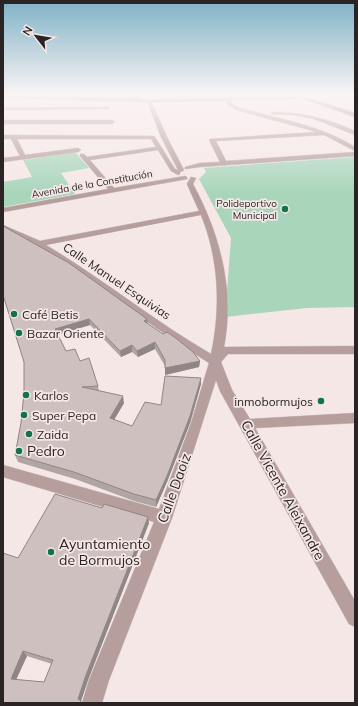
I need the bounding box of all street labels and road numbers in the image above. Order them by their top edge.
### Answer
street label: Avenida de la Constitución [30,167,154,201]
street label: Calle Manuel Esquivias [60,239,174,323]
street label: Calle Vicente Aleixandre [237,417,329,563]
street label: Calle Daoiz [153,451,195,525]

